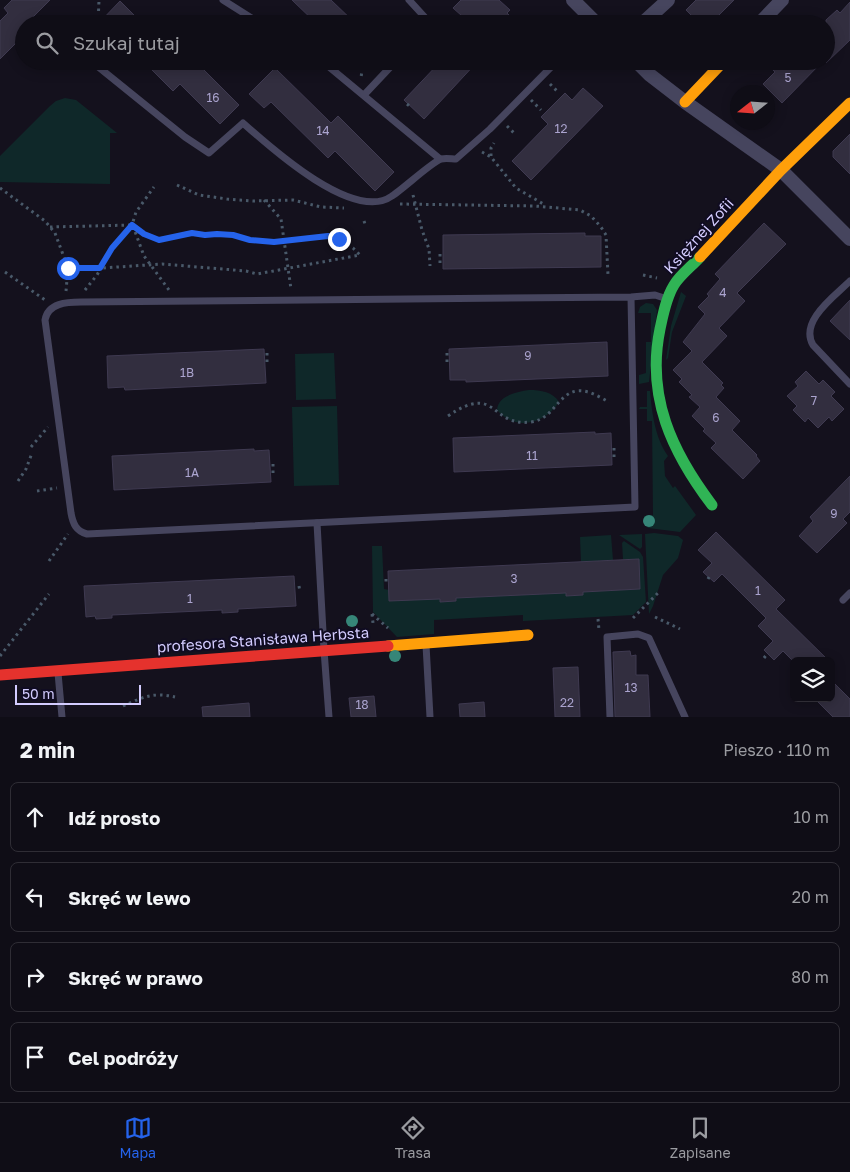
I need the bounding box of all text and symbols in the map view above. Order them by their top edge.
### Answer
search box [15,15,835,70]
icon: search [33,29,61,57]
text: Szukaj tutaj [73,31,180,54]
house number: 5 [785,70,792,85]
north arrow [730,85,775,130]
house number: 16 [206,90,220,105]
house number: 12 [555,121,567,136]
house number: 14 [316,123,330,138]
street label: Księżnej Zofii [660,194,737,277]
route end [328,228,351,251]
route start [57,257,80,280]
house number: 4 [719,285,727,300]
house number: 9 [524,348,532,363]
house number: 1B [180,365,194,380]
house number: 7 [811,393,817,408]
house number: 6 [712,410,720,425]
house number: 11 [526,448,538,463]
house number: 1A [185,465,199,480]
house number: 9 [830,506,838,521]
house number: 3 [510,571,518,586]
house number: 1 [755,583,761,598]
house number: 1 [187,591,193,606]
street label: profesora Stanisława Herbsta [156,623,370,655]
map controls [790,657,835,702]
button: layers [790,657,835,702]
house number: 13 [625,680,637,695]
scale bar [15,682,141,705]
text: 50 m [22,685,55,702]
house number: 22 [560,695,574,710]
house number: 18 [355,697,369,712]
text: 2 min [20,737,75,763]
text: Pieszo · 110 m [723,740,830,760]
icon: ahead [21,803,49,831]
text: Idź prosto [68,806,160,829]
text: 10 m [793,807,829,827]
icon: left [21,883,49,911]
text: Skręć w lewo [68,886,191,909]
text: 20 m [792,887,829,907]
icon: right [21,963,49,991]
text: Skręć w prawo [68,966,203,989]
text: 80 m [791,967,829,987]
icon: arrive [21,1043,49,1071]
text: Cel podróży [68,1046,178,1069]
tab: Mapa [119,1114,156,1161]
tab: Trasa [395,1114,431,1161]
tab: Zapisane [670,1114,731,1161]

